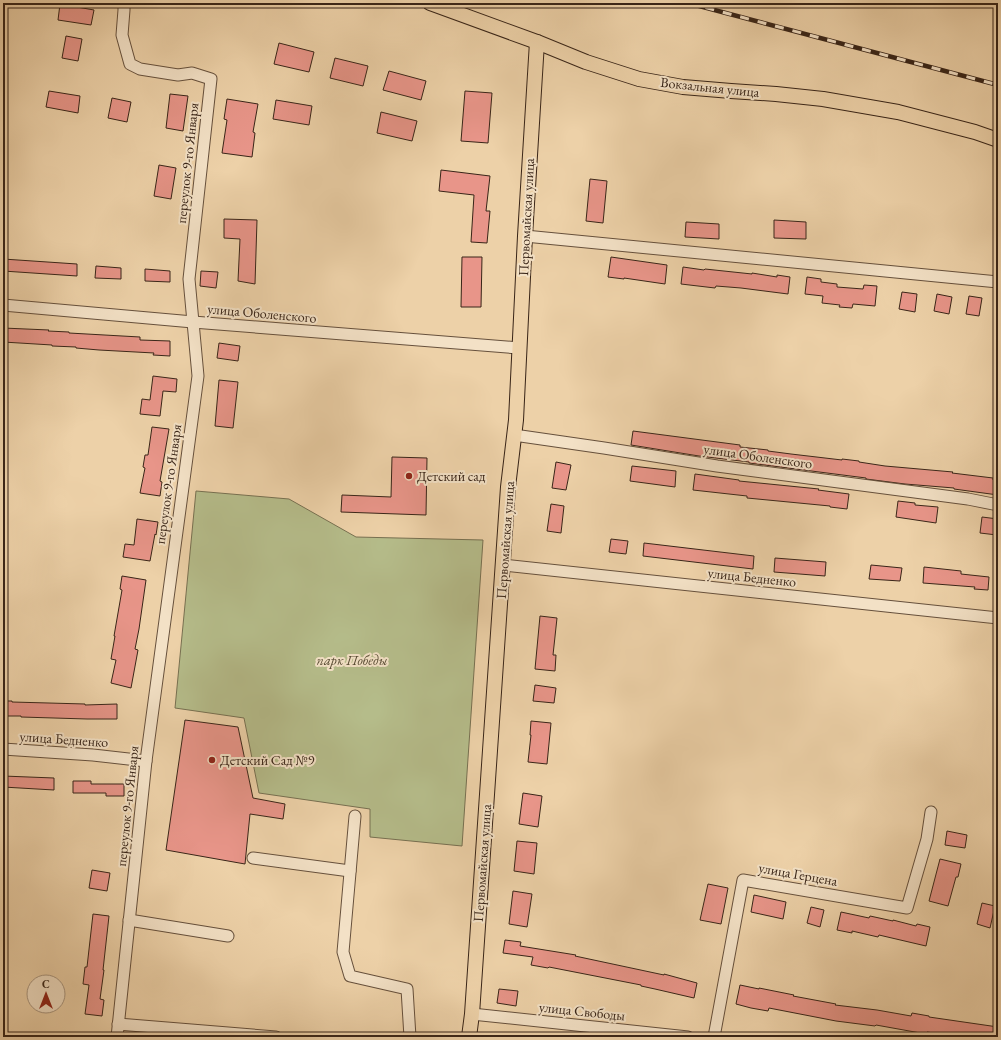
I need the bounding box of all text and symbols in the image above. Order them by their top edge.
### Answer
street label: Вокзальная улица [660,73,761,101]
street label: переулок 9-го Января [172,102,202,224]
street label: Первомайская улица [514,157,538,276]
street label: улица Оболенского [207,299,317,327]
street label: переулок 9-го Января [151,423,185,545]
street label: улица Оболенского [702,439,814,473]
place label: Детский сад [417,467,486,485]
marker: Детский сад [404,471,414,481]
street label: Первомайская улица [492,480,518,600]
street label: улица Бедненко [707,563,797,591]
park label: парк Победы [317,651,388,669]
street label: улица Бедненко [19,727,109,751]
street label: переулок 9-го Января [112,745,142,867]
place label: Детский Сад №9 [220,751,315,769]
marker: Детский Сад №9 [207,755,217,765]
street label: Первомайская улица [469,803,495,923]
street label: улица Герцена [757,858,839,890]
north arrow [26,974,66,1014]
text: С [42,977,50,991]
street label: улица Свободы [538,998,626,1025]

